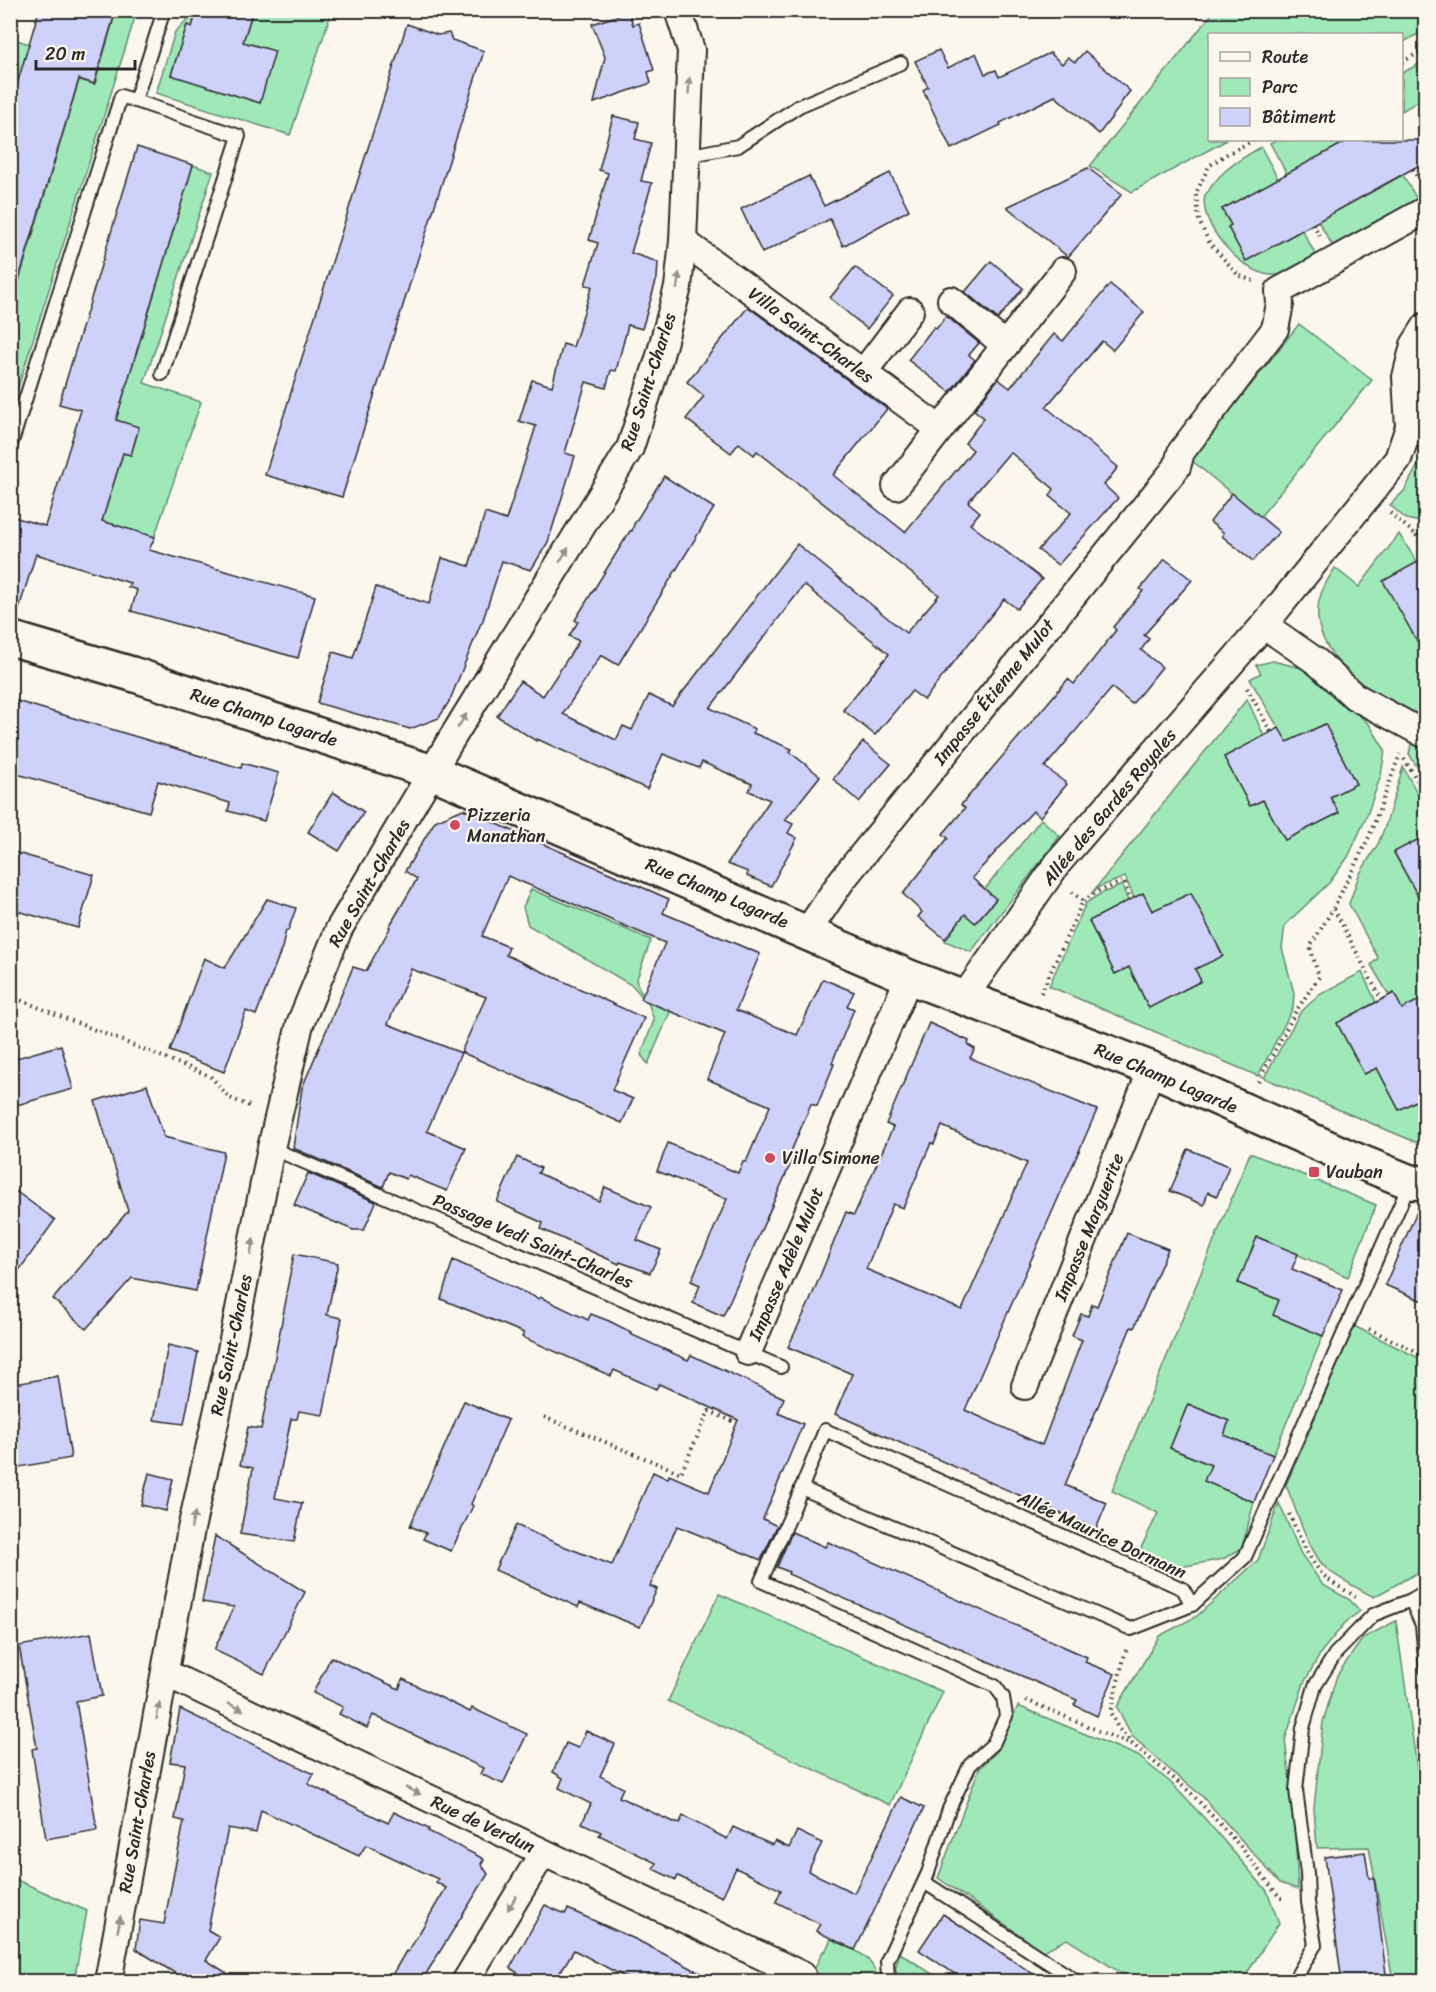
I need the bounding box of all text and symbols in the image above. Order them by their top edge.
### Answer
scale bar [36,33,135,71]
legend [1208,33,1403,141]
text: 20 m [45,38,85,70]
text: Route [1262,41,1309,73]
text: Parc [1262,71,1298,103]
one-way arrow [684,77,694,96]
text: Bâtiment [1262,101,1336,133]
one-way arrow [674,271,683,290]
street label: Villa Saint-Charles [741,278,882,392]
street label: Rue Saint-Charles [611,308,686,455]
one-way arrow [559,547,570,563]
street label: Impasse Étienne Mulot [924,611,1064,773]
street label: Rue Champ Lagarde [186,678,342,756]
one-way arrow [457,713,468,729]
street label: Allée des Gardes Royales [1033,721,1185,894]
place label: Pizzeria Manathan [467,799,546,852]
street label: Rue Saint-Charles [319,812,419,953]
marker: Pizzeria Manathan [448,818,462,832]
street label: Rue Champ Lagarde [640,848,794,938]
street label: Rue Champ Lagarde [1089,1033,1243,1123]
place label: Villa Simone [782,1142,880,1174]
street label: Impasse Marguerite [1044,1148,1133,1307]
marker: Villa Simone [763,1151,777,1165]
place label: Vauban [1326,1156,1383,1188]
marker: Vauban [1307,1165,1321,1179]
street label: Impasse Adèle Mulot [739,1182,833,1347]
street label: Passage Vedi Saint-Charles [428,1184,639,1298]
one-way arrow [248,1237,257,1256]
street label: Rue Saint-Charles [200,1271,262,1419]
street label: Allée Maurice Dormann [1011,1481,1192,1588]
one-way arrow [189,1510,198,1529]
one-way arrow [153,1702,162,1721]
one-way arrow [228,1703,245,1712]
street label: Rue Saint-Charles [109,1748,165,1895]
one-way arrow [404,1786,421,1795]
street label: Rue de Verdun [425,1786,541,1862]
one-way arrow [507,1895,518,1911]
one-way arrow [115,1914,124,1933]

